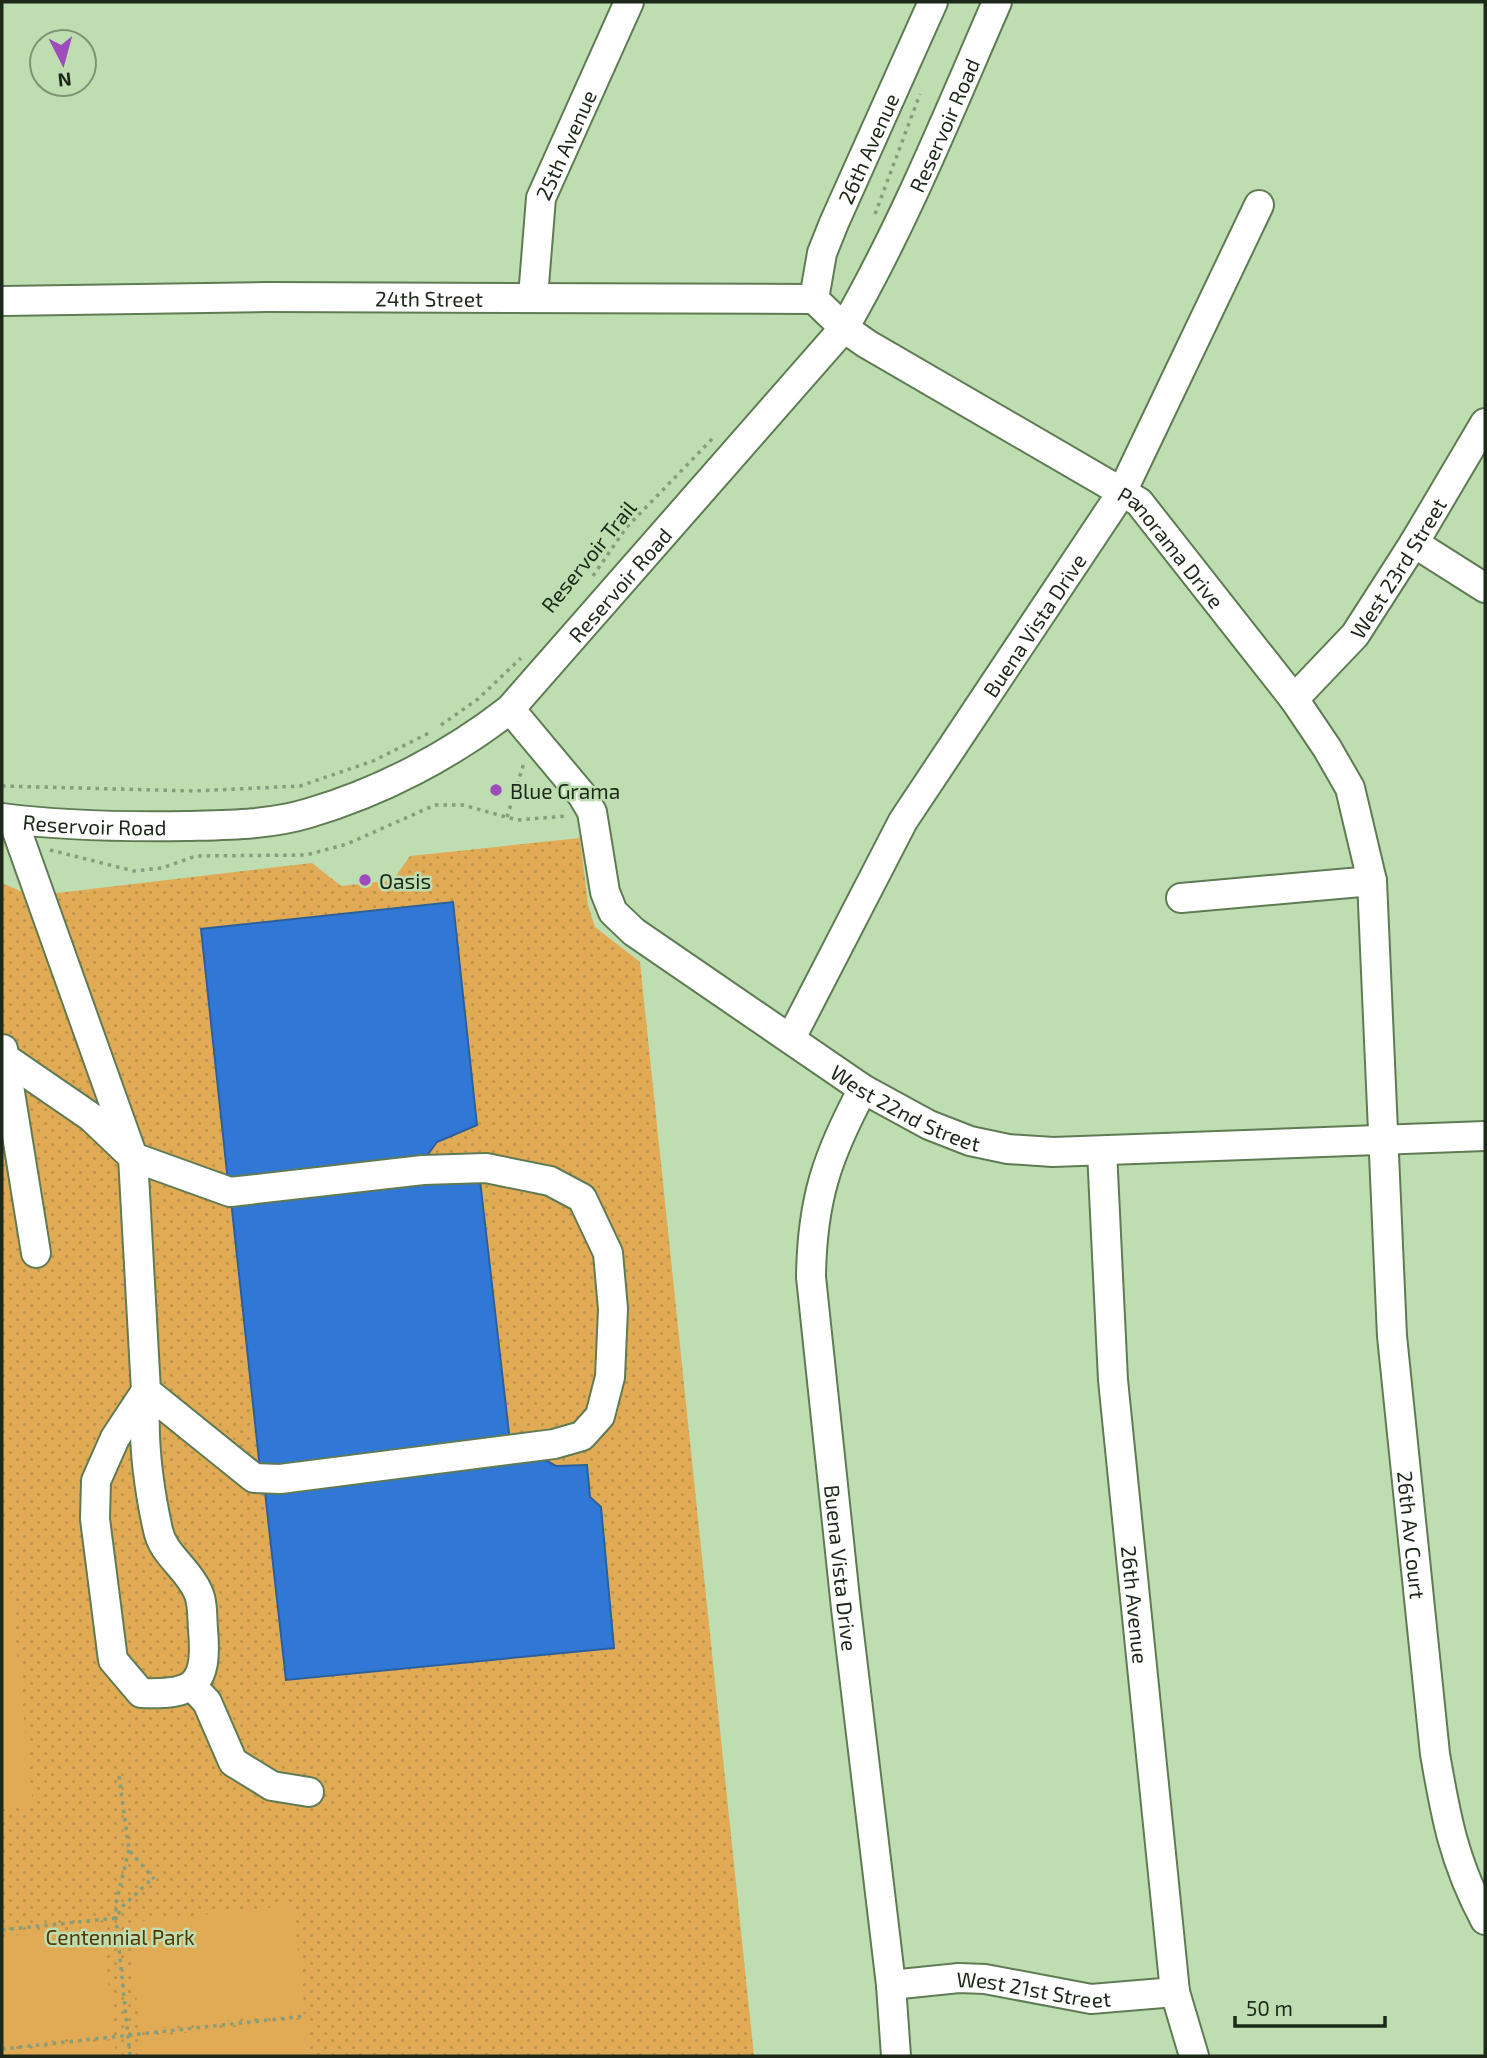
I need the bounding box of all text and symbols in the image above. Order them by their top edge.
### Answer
north arrow [28,28,98,98]
street label: Reservoir Road [903,54,984,196]
text: N [57,68,73,93]
street label: 25th Avenue [529,86,601,203]
street label: 26th Avenue [832,89,903,207]
street label: 24th Street [375,285,483,310]
street label: Panorama Drive [1114,480,1230,613]
street label: West 23rd Street [1344,493,1451,643]
street label: Reservoir Trail [535,495,641,617]
street label: Reservoir Road [563,522,676,646]
street label: Buena Vista Drive [977,548,1090,701]
place label: Blue Grama [510,778,620,803]
marker: Blue Grama [488,782,504,798]
street label: Reservoir Road [22,808,167,839]
place label: Oasis [379,868,431,893]
marker: Oasis [357,872,373,888]
street label: West 22nd Street [826,1059,983,1155]
street label: 26th Av Court [1393,1469,1431,1600]
street label: Buena Vista Drive [821,1484,864,1652]
street label: 26th Avenue [1117,1544,1154,1665]
park label: Centennial Park [45,1924,195,1949]
street label: West 21st Street [956,1965,1112,2011]
scale bar [1235,1984,1386,2028]
text: 50 m [1246,1995,1293,2020]

